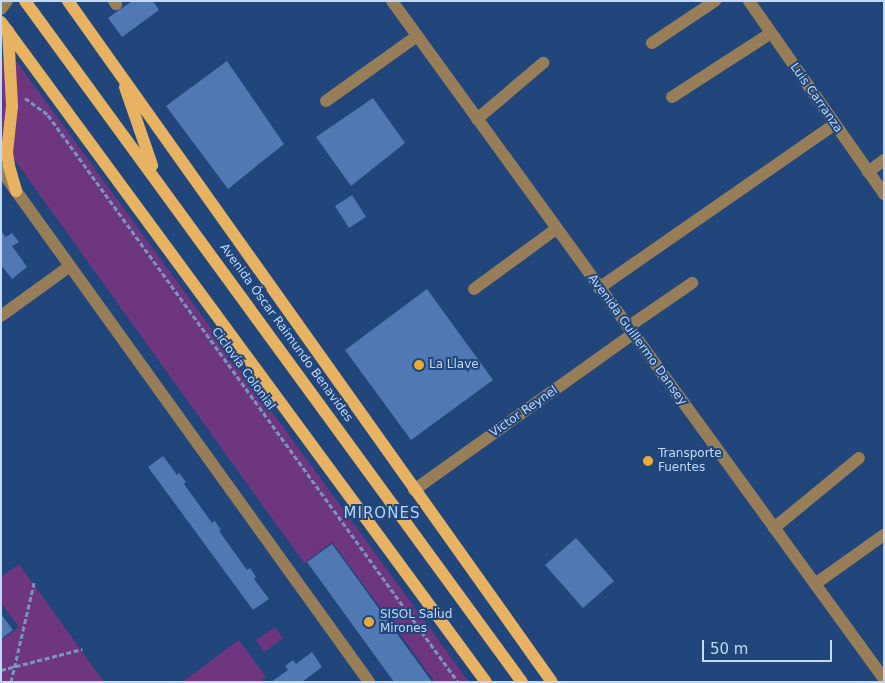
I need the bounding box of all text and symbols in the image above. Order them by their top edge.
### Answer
street label: Luis Carranza [787,60,845,136]
street label: Avenida Óscar Raimundo Benavides [216,241,356,425]
street label: Avenida Guillermo Dansey [585,272,689,408]
street label: Ciclovía Colonial [208,325,278,413]
place label: La Llave [429,358,479,372]
marker: La Llave [413,359,425,371]
street label: Victor Reynel [487,383,561,441]
place label: Transporte Fuentes [658,447,722,475]
marker: Transporte Fuentes [642,455,654,467]
district label: MIRONES [343,505,421,523]
place label: SISOL Salud Mirones [380,608,452,636]
marker: SISOL Salud Mirones [362,615,376,629]
scale bar [705,630,835,662]
text: 50 m [710,640,748,658]

